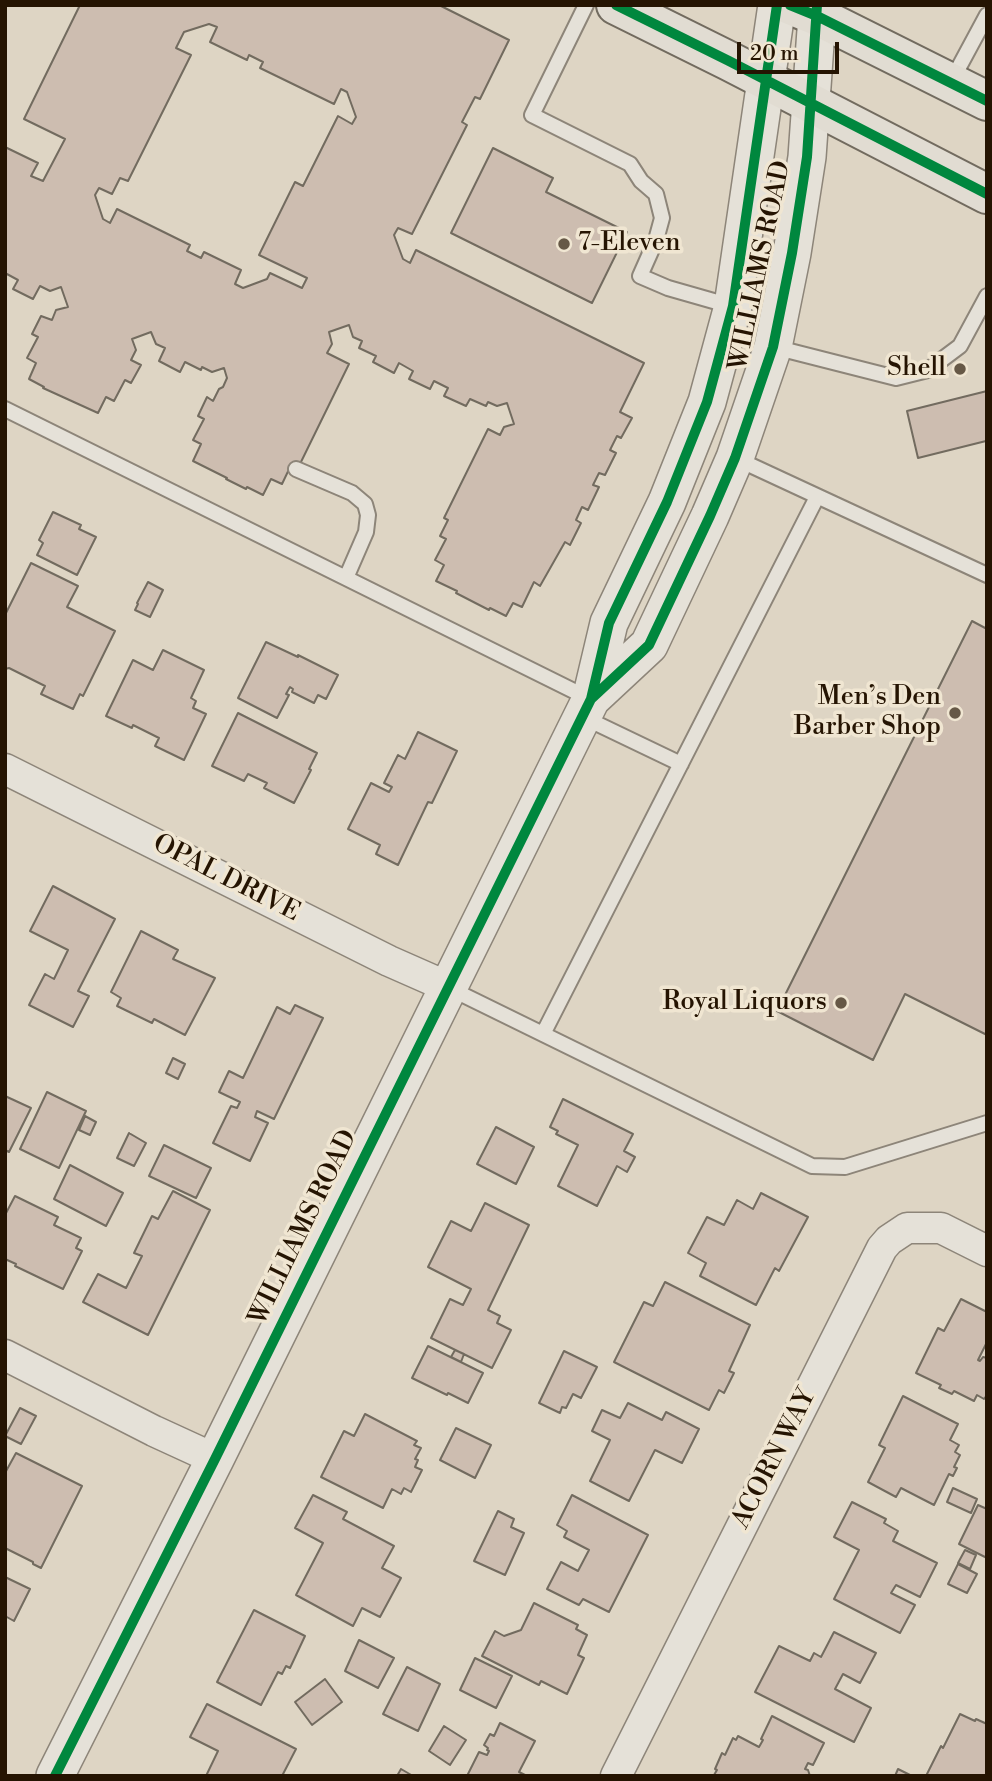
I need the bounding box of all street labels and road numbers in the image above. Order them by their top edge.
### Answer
street label: WILLIAMS ROAD [724,158,798,374]
street label: OPAL DRIVE [147,829,305,929]
street label: WILLIAMS ROAD [243,1125,365,1331]
street label: ACORN WAY [726,1384,824,1534]

